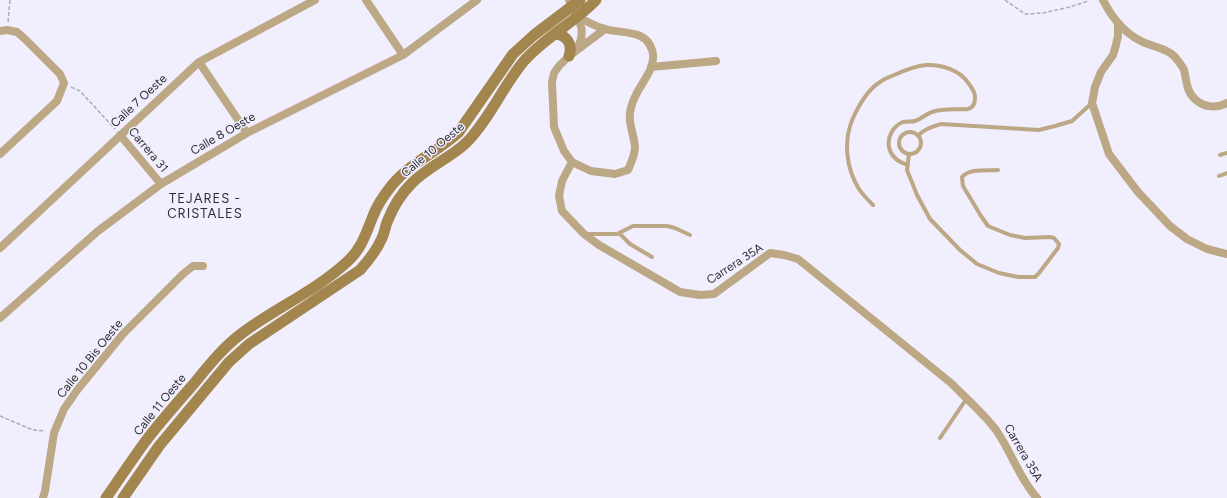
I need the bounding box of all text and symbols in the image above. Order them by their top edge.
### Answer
street label: Calle 7 Oeste [108,71,170,131]
street label: Calle 8 Oeste [188,110,258,158]
street label: Calle 10 Oeste [399,120,467,180]
street label: Carrera 31 [125,125,171,175]
district label: TEJARES - CRISTALES [167,191,243,222]
street label: Carrera 35A [704,240,766,288]
street label: Calle 10 Bis Oeste [54,317,126,401]
street label: Calle 11 Oeste [131,371,189,439]
street label: Carrera 35A [1001,422,1045,484]

